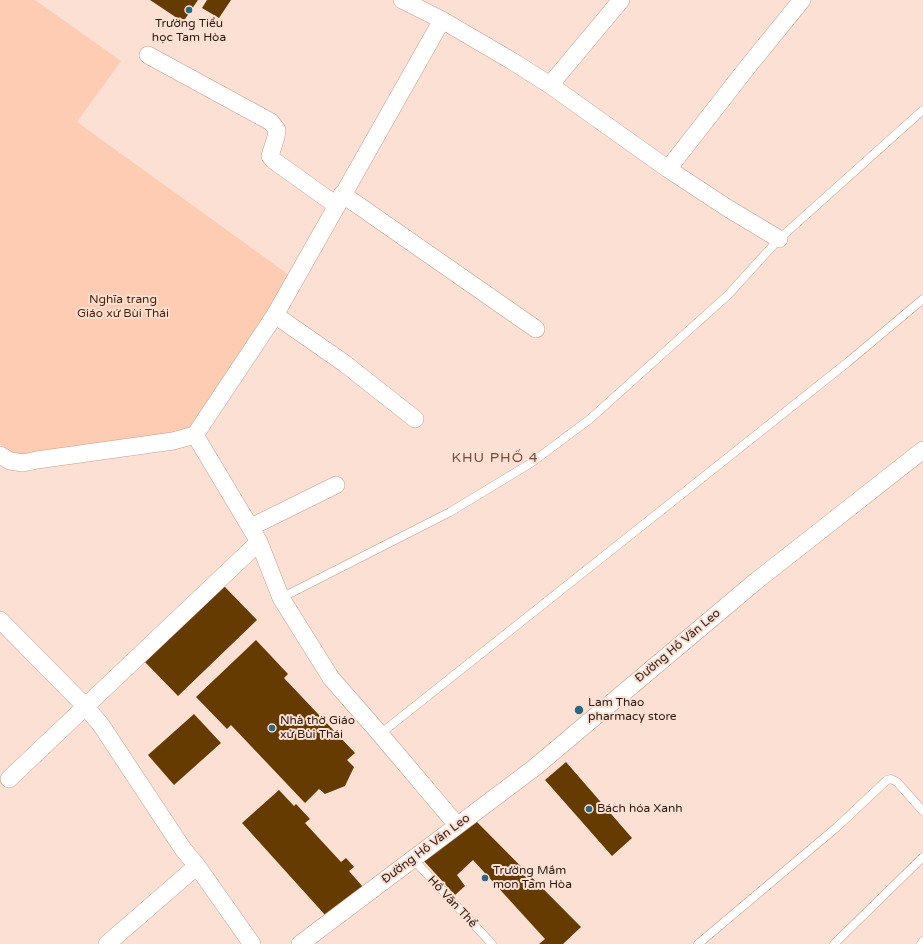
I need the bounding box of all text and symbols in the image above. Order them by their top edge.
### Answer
marker: Trường Tiểu học Tam Hòa [184,5,194,15]
place label: Trường Tiểu học Tam Hòa [152,17,226,45]
park label: Nghĩa trang Giáo xứ Bùi Thái [77,293,169,321]
district label: KHU PHỐ 4 [452,450,538,466]
street label: Đường Hồ Văn Leo [632,606,724,686]
place label: Lam Thao pharmacy store [588,696,677,724]
marker: Lam Thao pharmacy store [573,704,585,716]
place label: Nhà thờ Giáo xứ Bùi Thái [280,714,355,742]
marker: Nhà thờ Giáo xứ Bùi Thái [267,723,277,733]
place label: Bách hóa Xanh [597,802,683,816]
marker: Bách hóa Xanh [584,804,594,814]
street label: Đường Hồ Văn Leo [379,811,473,887]
place label: Trường Mầm mon Tam Hòa [493,864,572,892]
street label: Hồ Văn Thể [424,873,480,931]
marker: Trường Mầm mon Tam Hòa [480,873,490,883]

